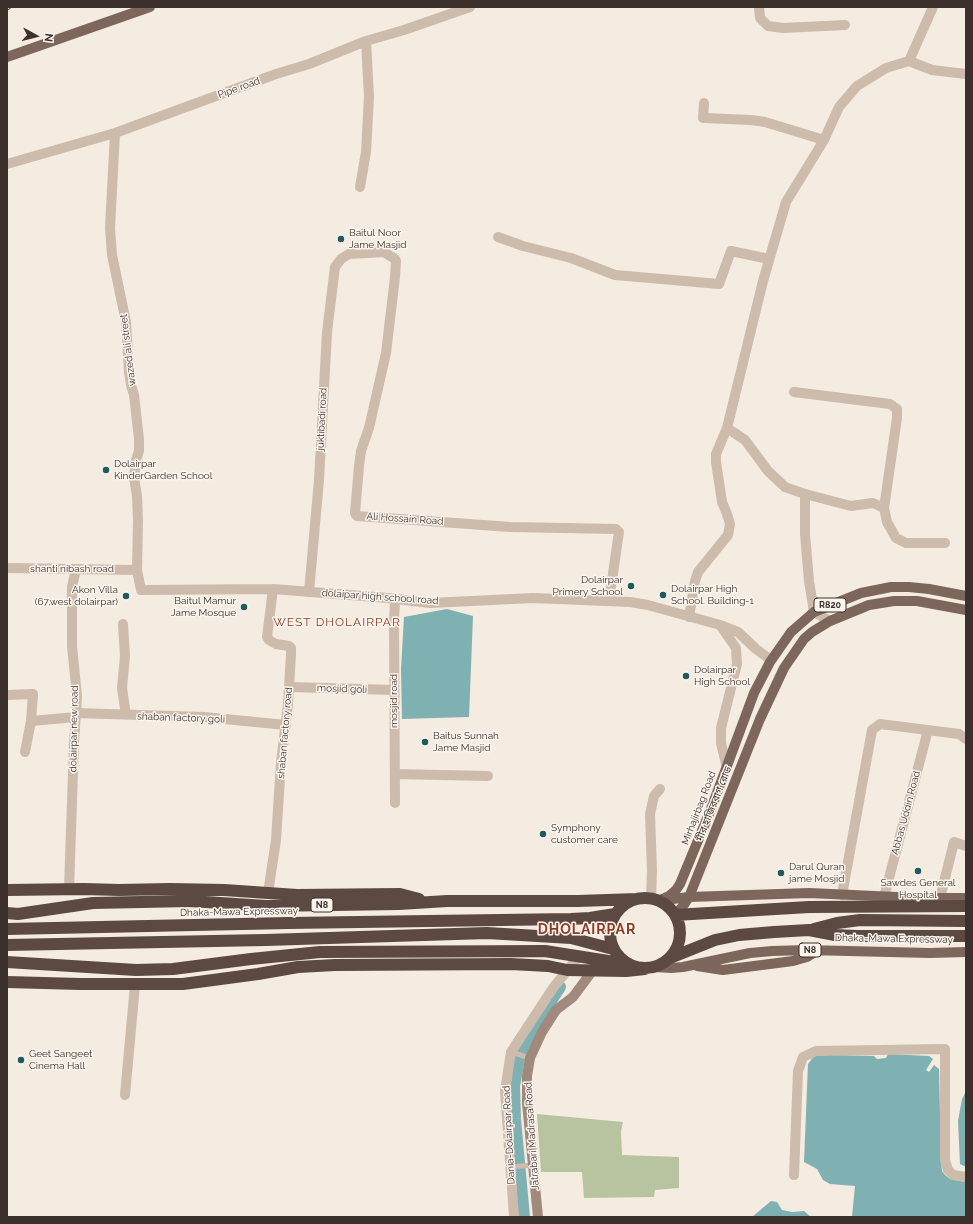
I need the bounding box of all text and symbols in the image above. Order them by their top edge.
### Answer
north arrow [16,16,56,56]
text: N [41,33,55,42]
street label: Pipe road [216,75,262,101]
place label: Baitul Noor Jame Masjid [349,227,406,250]
marker: Baitul Noor Jame Masjid [336,234,346,244]
street label: wazed ali street [118,313,138,387]
street label: juktibadi road [314,387,330,451]
place label: Dolairpar KinderGarden School [114,458,212,482]
marker: Dolairpar KinderGarden School [101,465,111,475]
street label: Ali Hossain Road [366,510,444,528]
street label: shanti nibash road [30,563,114,575]
place label: Dolairpar Primery School [553,574,623,598]
marker: Dolairpar Primery School [626,581,636,591]
place label: Dolairpar High School. Building-1 [671,583,754,606]
place label: Akon Villa (67,west dolairpar) [35,584,118,608]
street label: dolaipar high school road [321,587,439,607]
marker: Dolairpar High School. Building-1 [658,590,668,600]
marker: Akon Villa (67,west dolairpar) [121,591,131,601]
place label: Baitul Mamur Jame Mosque [171,595,236,618]
road number: R820 [814,598,846,612]
marker: Baitul Mamur Jame Mosque [239,602,249,612]
district label: WEST DHOLAIRPAR [273,615,401,629]
place label: Dolairpar High School [694,664,750,688]
marker: Dolairpar High School [681,671,691,681]
street label: mosjid road [388,674,400,728]
street label: mosjid goli [317,682,367,696]
street label: dolairpar new road [67,685,81,773]
street label: shaban factory road [275,687,295,779]
street label: shaban factory goli [137,710,225,726]
place label: Baitus Sunnah Jame Masjid [433,730,499,754]
marker: Baitus Sunnah Jame Masjid [420,737,430,747]
street label: মীর হাজিরবাগ রোড [694,765,734,843]
street label: Mirhajirbag Road [679,769,719,847]
street label: Abbas Uddin Road [889,770,923,856]
place label: Symphony customer care [551,822,618,846]
marker: Symphony customer care [538,829,548,839]
place label: Darul Quran jame Mosjid [789,861,844,884]
marker: Sawdes General Hospital [913,866,923,876]
marker: Darul Quran jame Mosjid [776,868,786,878]
place label: Sawdes General Hospital [880,877,956,900]
road number: N8 [311,898,333,912]
street label: Dhaka-Mawa Expressway [180,905,298,919]
district label: DHOLAIRPAR [538,922,636,938]
street label: Dhaka-Mawa Expressway [835,932,953,946]
road number: N8 [799,943,821,957]
place label: Geet Sangeet Cinema Hall [29,1048,92,1072]
marker: Geet Sangeet Cinema Hall [16,1055,26,1065]
street label: Jatrabari Madrasa Road [522,1081,542,1191]
street label: Dania-Dolairpar Road [500,1085,518,1185]

